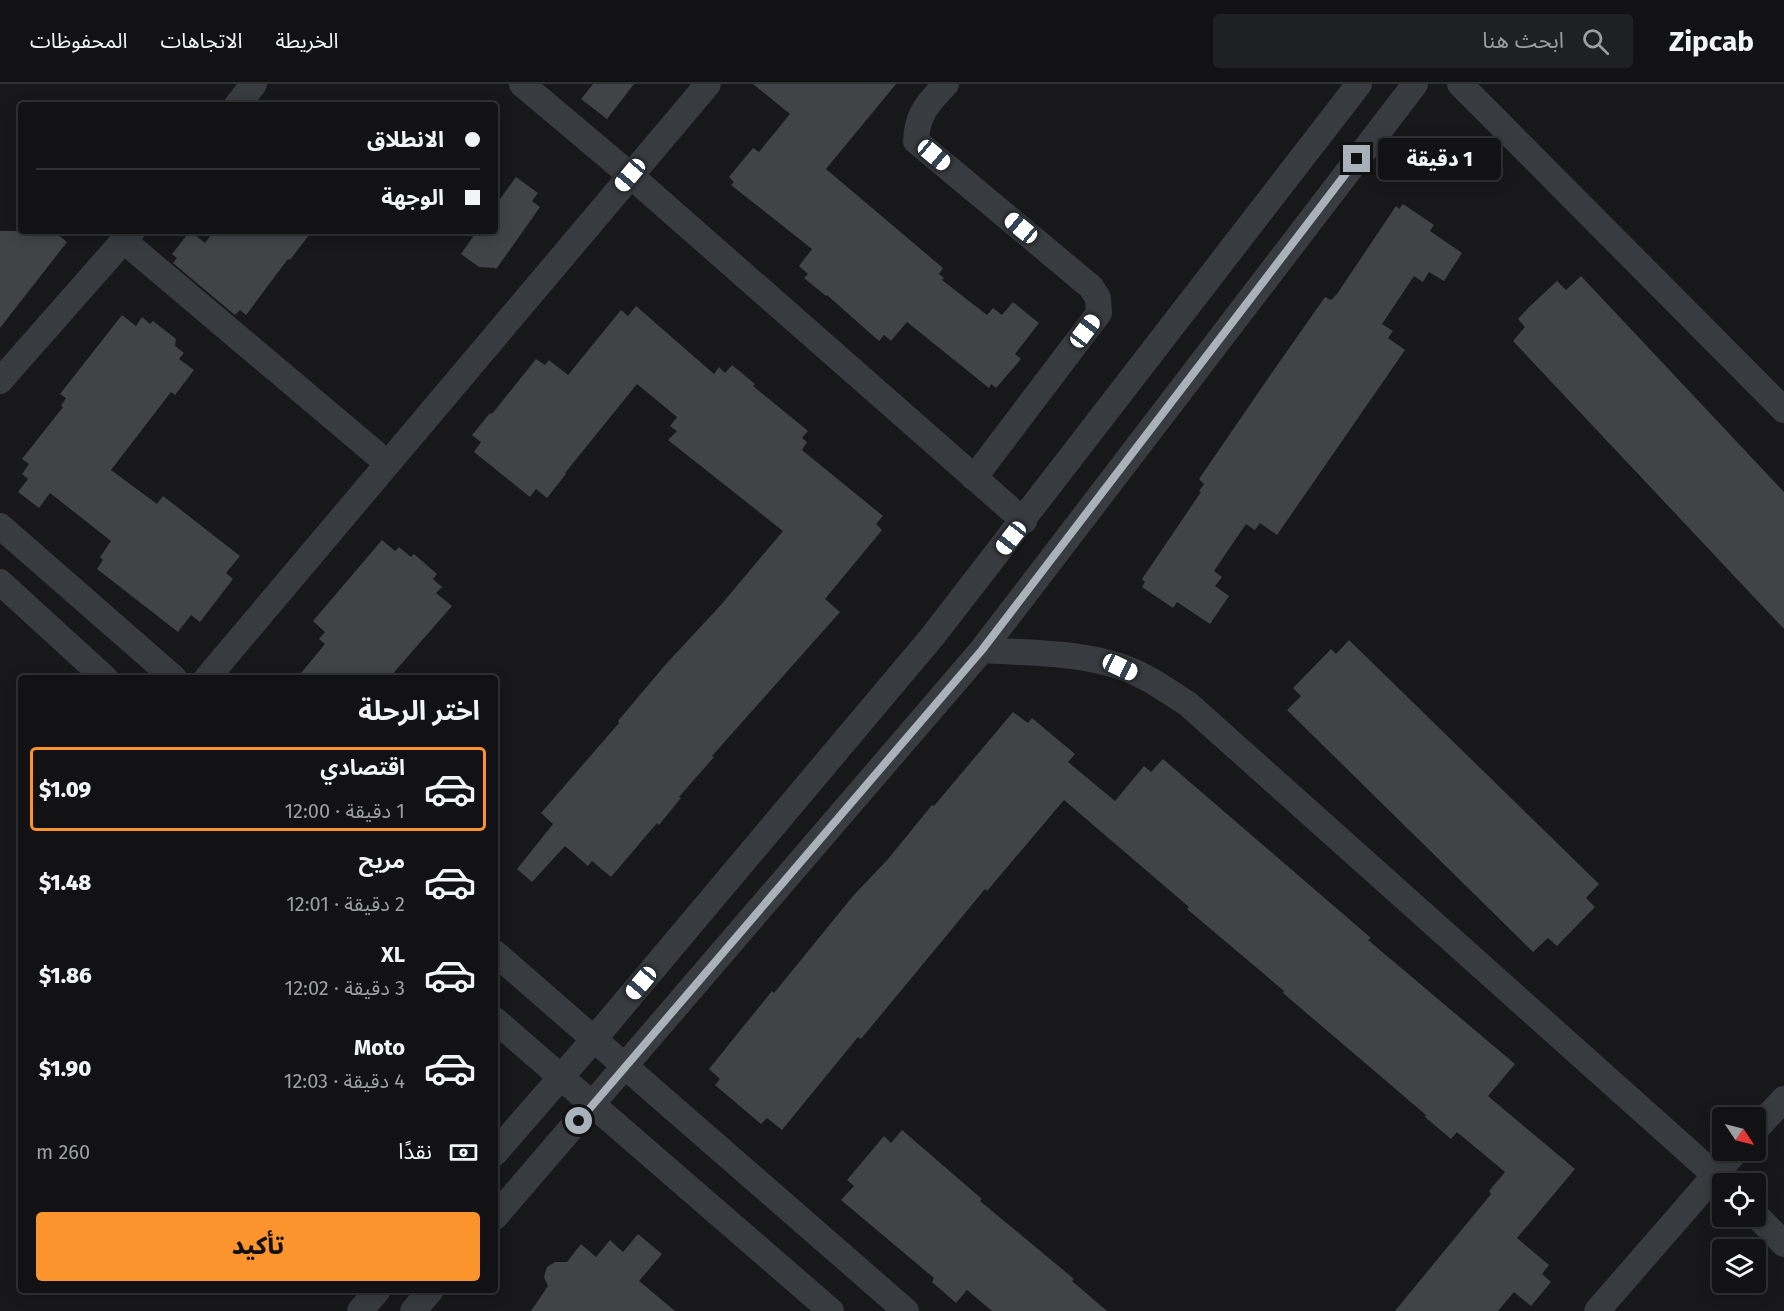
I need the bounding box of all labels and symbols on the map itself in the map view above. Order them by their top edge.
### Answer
car [914,137,954,173]
callout: 1 دقيقة [1378,138,1501,180]
route end [1343,145,1370,172]
car [612,155,648,195]
car [1001,210,1041,246]
car [1067,311,1103,351]
car [993,518,1029,558]
car [1100,651,1140,683]
car [623,963,659,1003]
route start [565,1107,592,1134]
north arrow [1712,1107,1766,1161]

